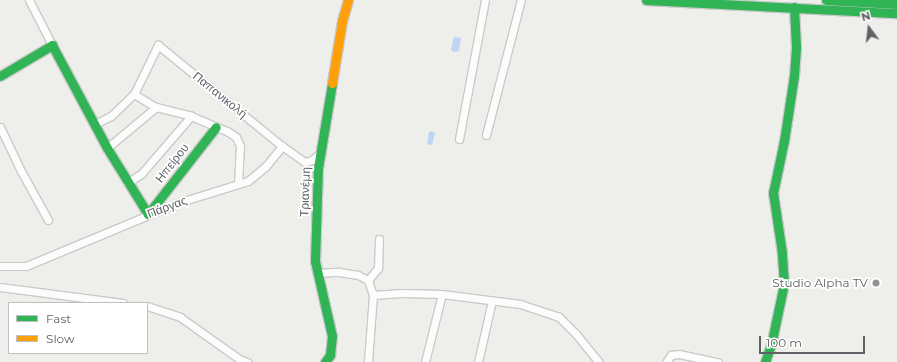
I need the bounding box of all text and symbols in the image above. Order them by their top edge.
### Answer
north arrow [849,8,889,48]
text: N [860,8,872,24]
street label: Παπανικολή [190,69,250,121]
street label: Ηπείρου [152,141,192,185]
street label: Τριανέμη [297,167,313,217]
street label: Πάργας [145,193,189,221]
place label: Studio Alpha TV [772,276,868,290]
marker: Studio Alpha TV [871,278,881,288]
legend [8,302,148,354]
text: Fast [46,311,71,326]
scale bar [761,328,867,354]
text: Slow [46,331,75,346]
text: 100 m [766,335,802,350]

